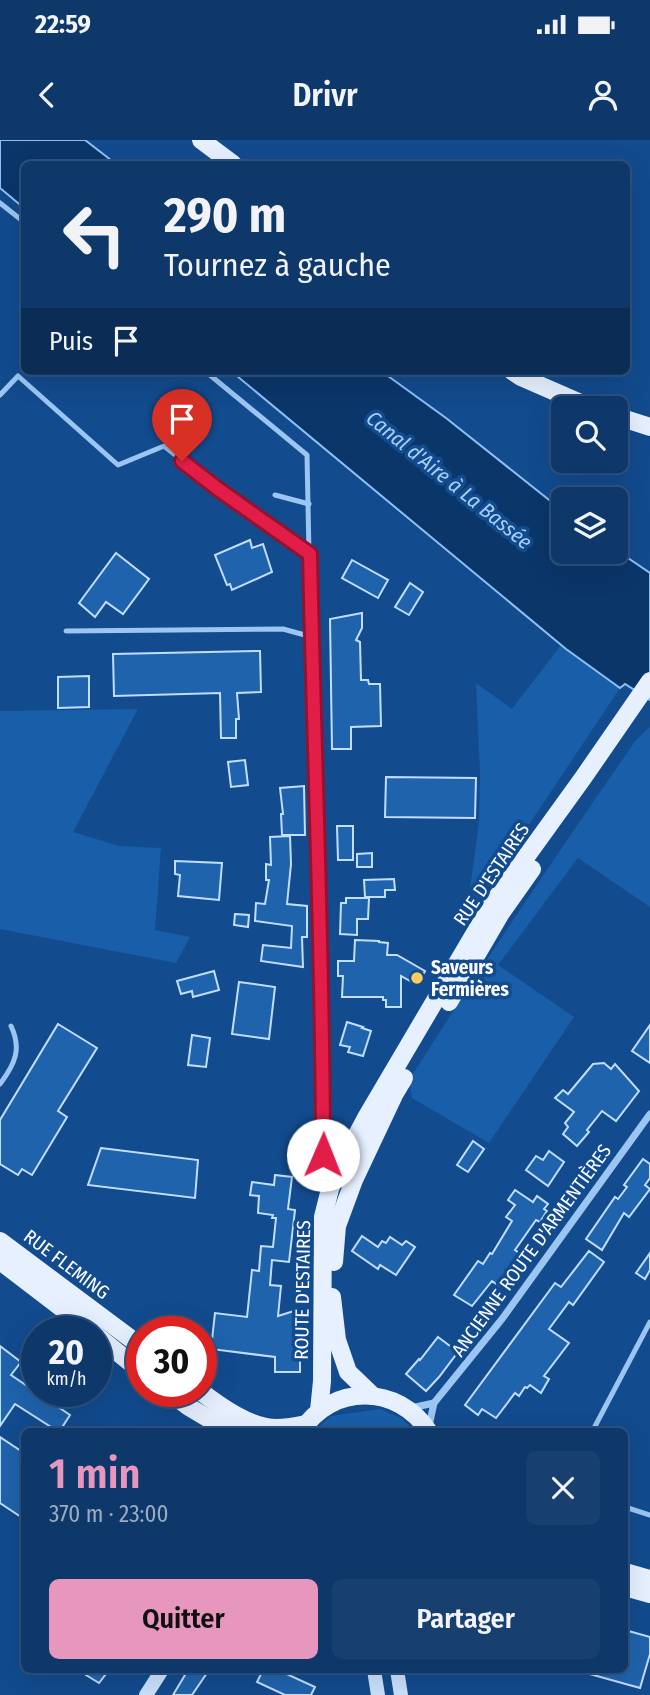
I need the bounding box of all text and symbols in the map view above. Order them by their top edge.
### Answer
text: 22:59 [35,9,91,40]
icon: back [28,76,66,114]
text: Drivr [292,76,358,114]
icon: person [584,76,622,114]
text: 290 m [164,186,286,245]
icon: left [49,189,140,280]
text: Tournez à gauche [164,246,391,284]
icon: arrive [107,322,145,360]
text: Puis [49,326,93,357]
pin [152,389,212,461]
map controls [551,396,628,564]
button: search [551,396,628,473]
icon: arrive [163,400,201,438]
water label: Canal d'Aire à La Bassée [361,405,537,555]
button: layers [551,487,628,564]
street label: RUE D'ESTAIRES [449,819,534,930]
place label: Saveurs Fermières [431,956,509,1001]
marker: Saveurs Fermières [409,970,425,986]
position arrow [286,1118,360,1192]
street label: ANCIENNE ROUTE D'ARMENTIÈRES [447,1140,616,1361]
street label: ROUTE D'ESTAIRES [290,1220,315,1360]
street label: RUE FLEMING [19,1225,114,1304]
speed limit sign: 30 [126,1316,217,1407]
text: 20 [49,1331,84,1373]
text: km/h [46,1368,87,1390]
text: 1 min [49,1449,140,1499]
button: close [526,1451,600,1525]
text: 370 m · 23:00 [49,1500,168,1528]
button: Quitter [49,1579,318,1659]
button: Partager [332,1579,600,1659]

